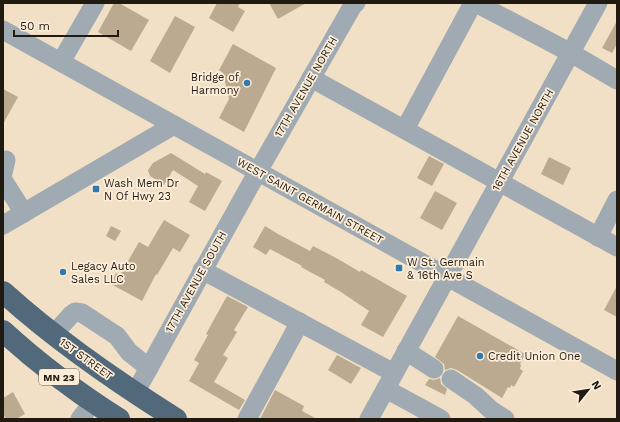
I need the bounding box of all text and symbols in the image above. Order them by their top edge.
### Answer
scale bar [14,12,118,38]
text: 50 m [20,19,50,33]
street label: 17TH AVENUE NORTH [272,34,340,140]
place label: Bridge of Harmony [191,71,240,97]
marker: Bridge of Harmony [242,78,252,88]
street label: 16TH AVENUE NORTH [490,87,556,193]
street label: WEST SAINT GERMAIN STREET [234,155,386,247]
place label: Wash Mem Dr N Of Hwy 23 [104,177,179,203]
marker: Wash Mem Dr N Of Hwy 23 [91,184,101,194]
street label: 17TH AVENUE SOUTH [163,229,229,335]
place label: W St. Germain & 16th Ave S [407,256,485,282]
place label: Legacy Auto Sales LLC [71,260,136,286]
marker: W St. Germain & 16th Ave S [394,263,404,273]
marker: Legacy Auto Sales LLC [58,267,68,277]
street label: 1ST STREET [57,335,115,383]
place label: Credit Union One [488,350,580,363]
marker: Credit Union One [475,351,485,361]
road number: MN 23 [39,369,79,385]
north arrow [568,370,608,410]
text: N [589,378,604,392]

